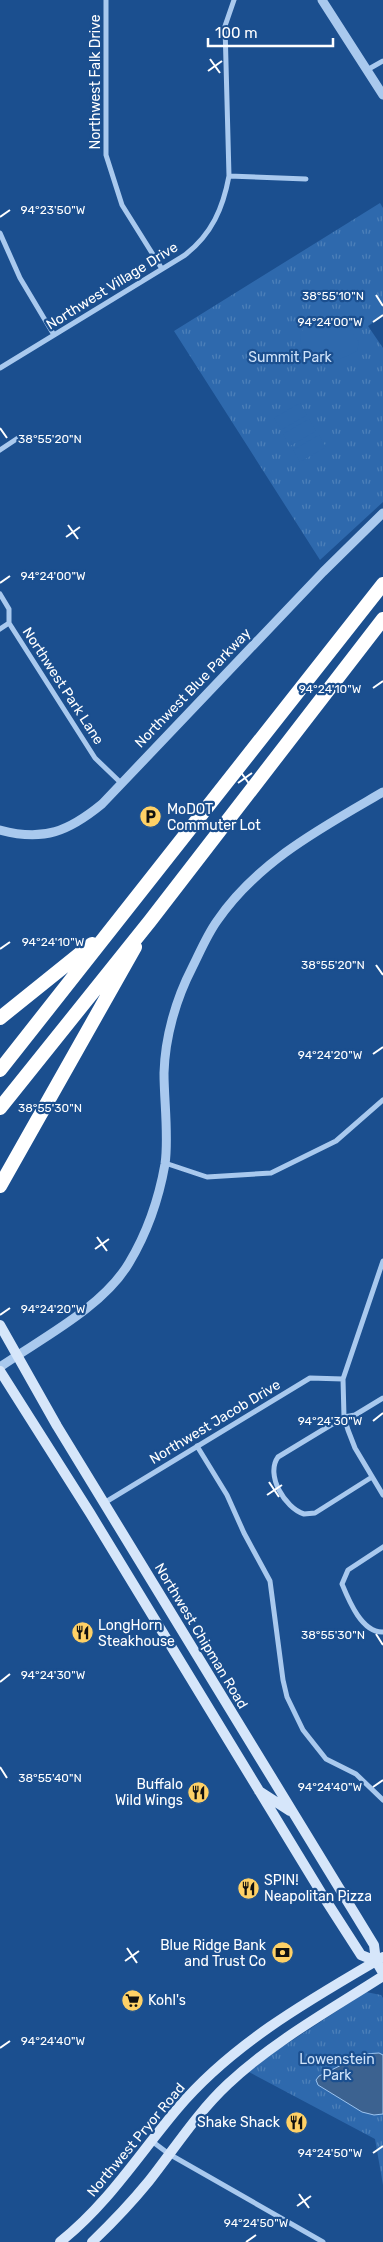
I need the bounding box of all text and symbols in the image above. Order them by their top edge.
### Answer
street label: Northwest Falk Drive [87,14,104,150]
scale bar [208,15,333,47]
text: 100 m [215,24,257,42]
text: 94°23'50"W [21,203,86,217]
street label: Northwest Village Drive [43,238,181,333]
text: 38°55'10"N [302,289,364,303]
text: 94°24'00"W [297,315,363,329]
park label: Summit Park [248,349,332,366]
text: 38°55'20"N [18,432,82,446]
text: 94°24'00"W [20,569,86,583]
street label: Northwest Park Lane [19,624,107,748]
street label: Northwest Blue Parkway [131,624,255,751]
text: 94°24'10"W [299,682,362,696]
place label: MoDOT Commuter Lot [167,801,261,834]
parking icon: MoDOT Commuter Lot [139,805,163,829]
text: 94°24'10"W [22,935,85,949]
text: 38°55'20"N [301,958,365,972]
text: 94°24'20"W [298,1048,363,1062]
text: 38°55'30"N [18,1101,82,1115]
text: 94°24'20"W [21,1302,86,1316]
street label: Northwest Jacob Drive [146,1376,284,1468]
text: 94°24'30"W [298,1414,363,1428]
street label: Northwest Chipman Road [151,1560,251,1712]
place label: LongHorn Steakhouse [98,1617,175,1650]
restaurant icon: LongHorn Steakhouse [70,1621,94,1645]
text: 38°55'30"N [301,1628,365,1642]
text: 94°24'30"W [21,1668,86,1682]
text: 38°55'40"N [18,1771,82,1785]
place label: Buffalo Wild Wings [115,1776,183,1809]
restaurant icon: Buffalo Wild Wings [187,1780,211,1804]
text: 94°24'40"W [298,1780,363,1794]
place label: SPIN! Neapolitan Pizza [264,1872,372,1905]
restaurant icon: SPIN! Neapolitan Pizza [236,1876,260,1900]
place label: Blue Ridge Bank and Trust Co [160,1937,267,1970]
bank icon: Blue Ridge Bank and Trust Co [270,1941,294,1965]
supermarket icon: Kohl's [120,1988,144,2012]
place label: Kohl's [148,1992,186,2009]
text: 94°24'40"W [21,2034,86,2048]
park label: Lowenstein Park [299,2051,375,2084]
street label: Northwest Pryor Road [83,2080,189,2200]
restaurant icon: Shake Shack [284,2110,308,2134]
place label: Shake Shack [197,2114,281,2131]
text: 94°24'50"W [298,2146,363,2160]
text: 94°24'50"W [224,2216,289,2230]

